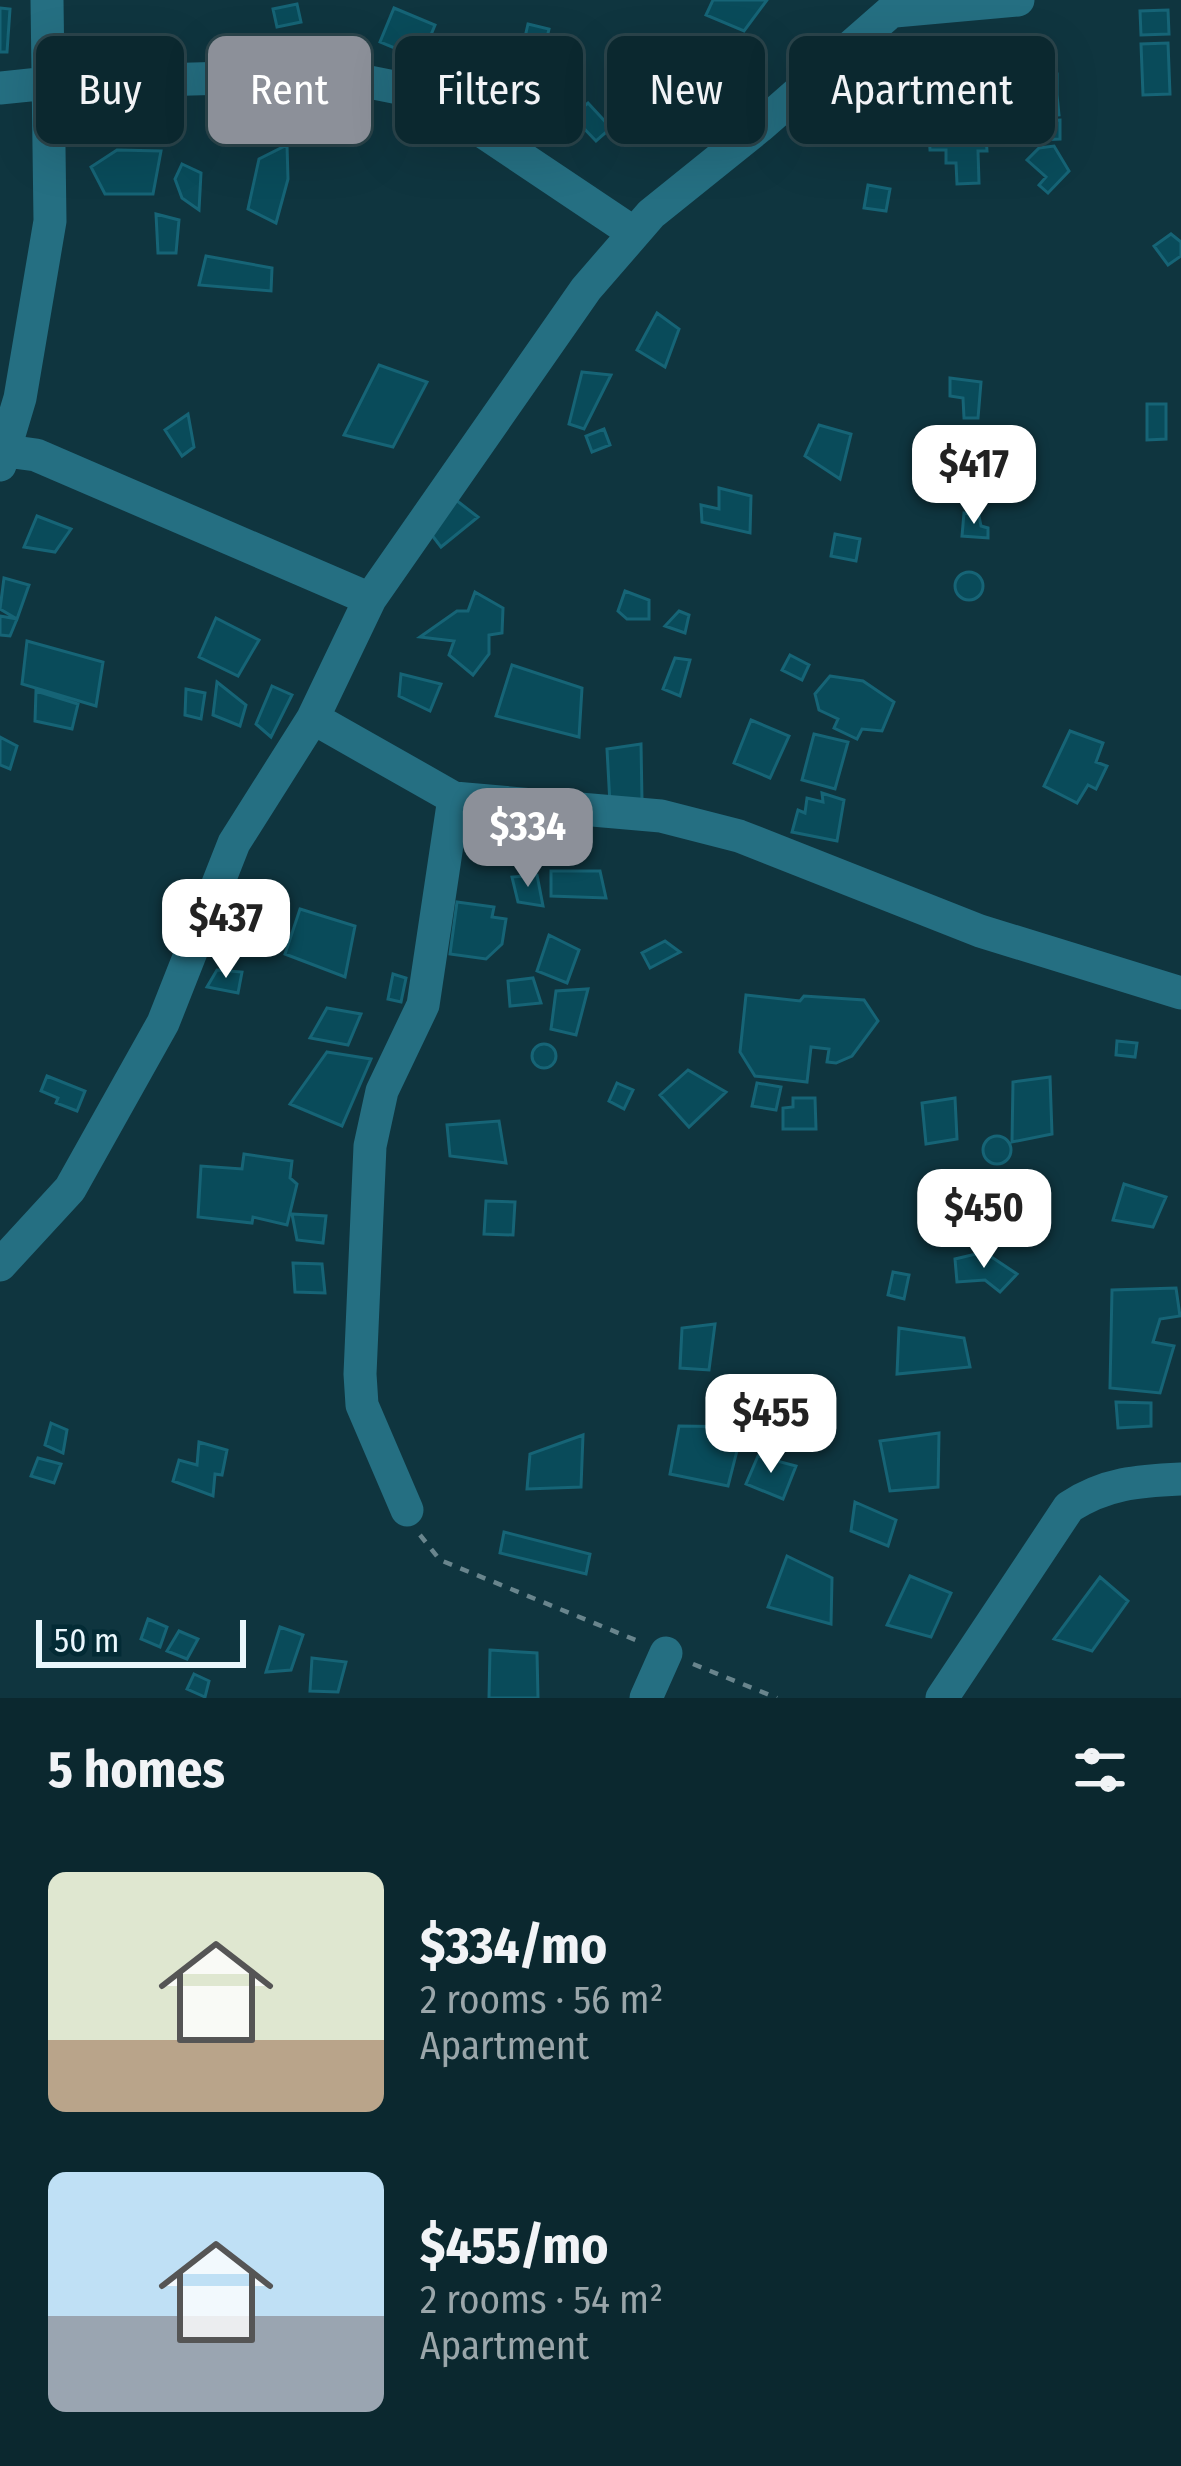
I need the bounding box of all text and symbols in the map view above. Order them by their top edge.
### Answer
chip: Buy [36,36,184,144]
chip: Rent [208,36,371,144]
chip: Filters [395,36,583,144]
chip: New [607,36,765,144]
chip: Apartment [789,36,1055,144]
pin: $417 [903,425,1045,527]
text: $417 [939,441,1009,487]
pin: $334 [457,788,599,890]
text: $334 [490,804,566,850]
pin: $437 [155,879,297,981]
text: $437 [189,895,263,941]
pin: $450 [913,1169,1055,1271]
text: $450 [944,1185,1024,1231]
pin: $455 [700,1374,842,1476]
text: $455 [732,1390,810,1436]
scale bar [36,1614,246,1667]
text: 50 m [54,1621,119,1661]
icon: filters [1067,1737,1133,1803]
text: 5 homes [48,1739,225,1801]
text: $334/mo [420,1915,607,1977]
icon: home [144,1920,288,2064]
text: 2 rooms · 56 m² [420,1977,663,2023]
text: Apartment [420,2023,589,2069]
text: $455/mo [420,2215,608,2277]
icon: home [144,2220,288,2364]
text: 2 rooms · 54 m² [420,2277,663,2323]
text: Apartment [420,2323,589,2369]

